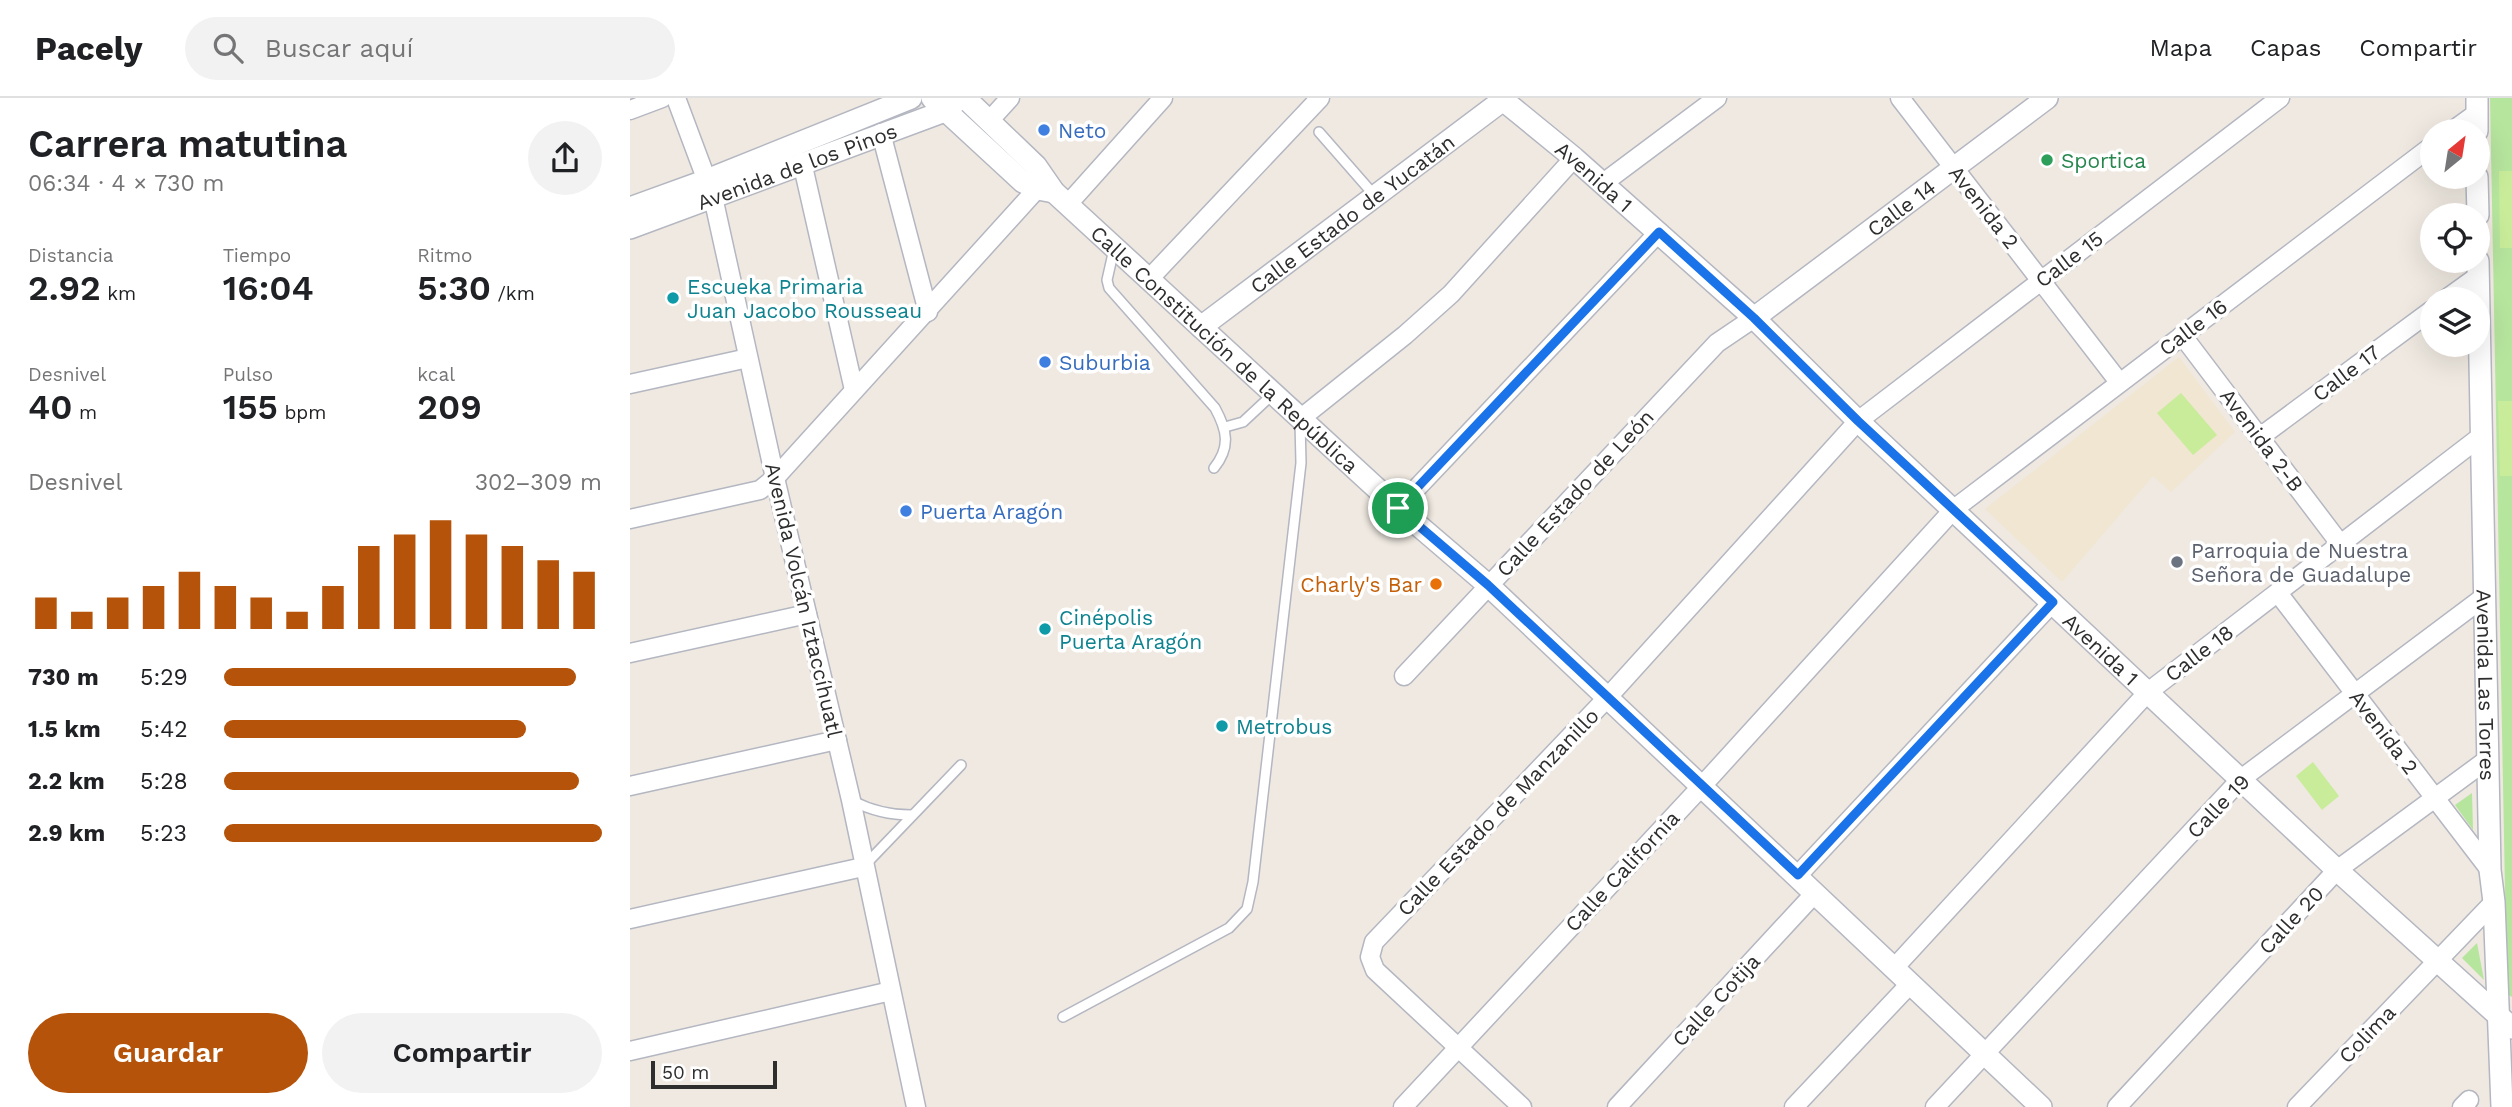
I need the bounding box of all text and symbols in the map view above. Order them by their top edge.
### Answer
search box [185,17,675,80]
text: Pacely [35,29,143,68]
icon: search [209,29,247,67]
text: Buscar aquí [265,33,414,63]
text: Mapa [2149,34,2212,62]
text: Capas [2250,34,2321,62]
text: Compartir [2359,34,2477,62]
street label: Avenida de los Pinos [693,117,900,215]
place label: Neto [1058,118,1106,143]
north arrow [2420,119,2490,189]
map controls [2420,119,2490,357]
button: share [528,121,602,195]
text: Carrera matutina [28,122,347,166]
marker: Neto [1036,122,1052,138]
street label: Calle Estado de Yucatán [1245,129,1459,298]
street label: Avenida 1 [1551,136,1638,217]
place label: Sportica [2061,148,2146,173]
marker: Sportica [2039,152,2055,168]
street label: Avenida 2 [1944,160,2024,254]
text: 06:34 · 4 × 730 m [28,170,225,197]
street label: Calle 14 [1862,174,1940,241]
button: locate [2420,203,2490,273]
street label: Calle Constitución de la República [1086,220,1364,478]
street label: Calle 15 [2030,225,2108,293]
text: Distancia [28,244,114,267]
text: Tiempo [223,244,291,267]
text: Ritmo [417,244,472,267]
text: 2.92 [28,267,101,309]
text: 16:04 [223,267,314,309]
text: 5:30 [417,267,491,309]
place label: Escueka Primaria Juan Jacobo Rousseau [687,274,922,323]
text: km [101,282,136,305]
text: /km [491,282,535,305]
button: layers [2420,287,2490,357]
marker: Escueka Primaria Juan Jacobo Rousseau [665,290,681,306]
street label: Calle 16 [2154,293,2232,361]
street label: Calle 17 [2307,339,2385,406]
place label: Suburbia [1059,350,1151,375]
marker: Suburbia [1037,354,1053,370]
text: Desnivel [28,363,106,386]
text: Pulso [223,363,273,386]
text: kcal [417,363,455,386]
street label: Avenida 2-B [2215,383,2309,497]
text: 40 [28,386,72,428]
text: 155 [223,386,278,428]
text: 209 [417,386,482,428]
text: m [72,401,97,424]
text: bpm [278,401,326,424]
street label: Calle Estado de León [1491,404,1659,582]
street label: Avenida Volcán Iztaccíhuatl [760,460,848,740]
text: Desnivel [28,469,123,496]
text: 302–309 m [475,469,602,496]
pin [1368,478,1428,538]
icon: arrive [1379,489,1417,527]
place label: Puerta Aragón [920,499,1063,524]
marker: Puerta Aragón [898,503,914,519]
place label: Parroquia de Nuestra Señora de Guadalupe [2191,538,2411,587]
marker: Parroquia de Nuestra Señora de Guadalupe [2169,554,2185,570]
place label: Charly's Bar [1300,572,1422,597]
marker: Charly's Bar [1428,576,1444,592]
street label: Avenida Las Torres [2472,589,2501,781]
place label: Cinépolis Puerta Aragón [1059,605,1202,654]
street label: Avenida 1 [2058,607,2144,690]
street label: Calle 18 [2160,619,2238,687]
marker: Cinépolis Puerta Aragón [1037,621,1053,637]
text: 730 m [28,664,99,691]
text: 5:29 [140,664,188,691]
street label: Avenida 2 [2344,685,2424,779]
street label: Calle Estado de Manzanillo [1392,703,1604,921]
place label: Metrobus [1236,714,1332,739]
text: 1.5 km [28,716,101,743]
text: 5:42 [140,716,188,743]
marker: Metrobus [1214,718,1230,734]
text: 2.2 km [28,768,105,795]
text: 5:28 [140,768,188,795]
street label: Calle 19 [2182,769,2254,843]
street label: Calle California [1560,805,1685,937]
text: 2.9 km [28,820,105,847]
text: 5:23 [140,820,187,847]
street label: Calle 20 [2253,881,2329,959]
street label: Calle Cotija [1667,949,1765,1051]
street label: Colima [2333,1000,2401,1068]
button: Guardar [28,1013,308,1093]
button: Compartir [322,1013,602,1093]
scale bar [651,1058,777,1090]
text: 50 m [662,1061,709,1084]

